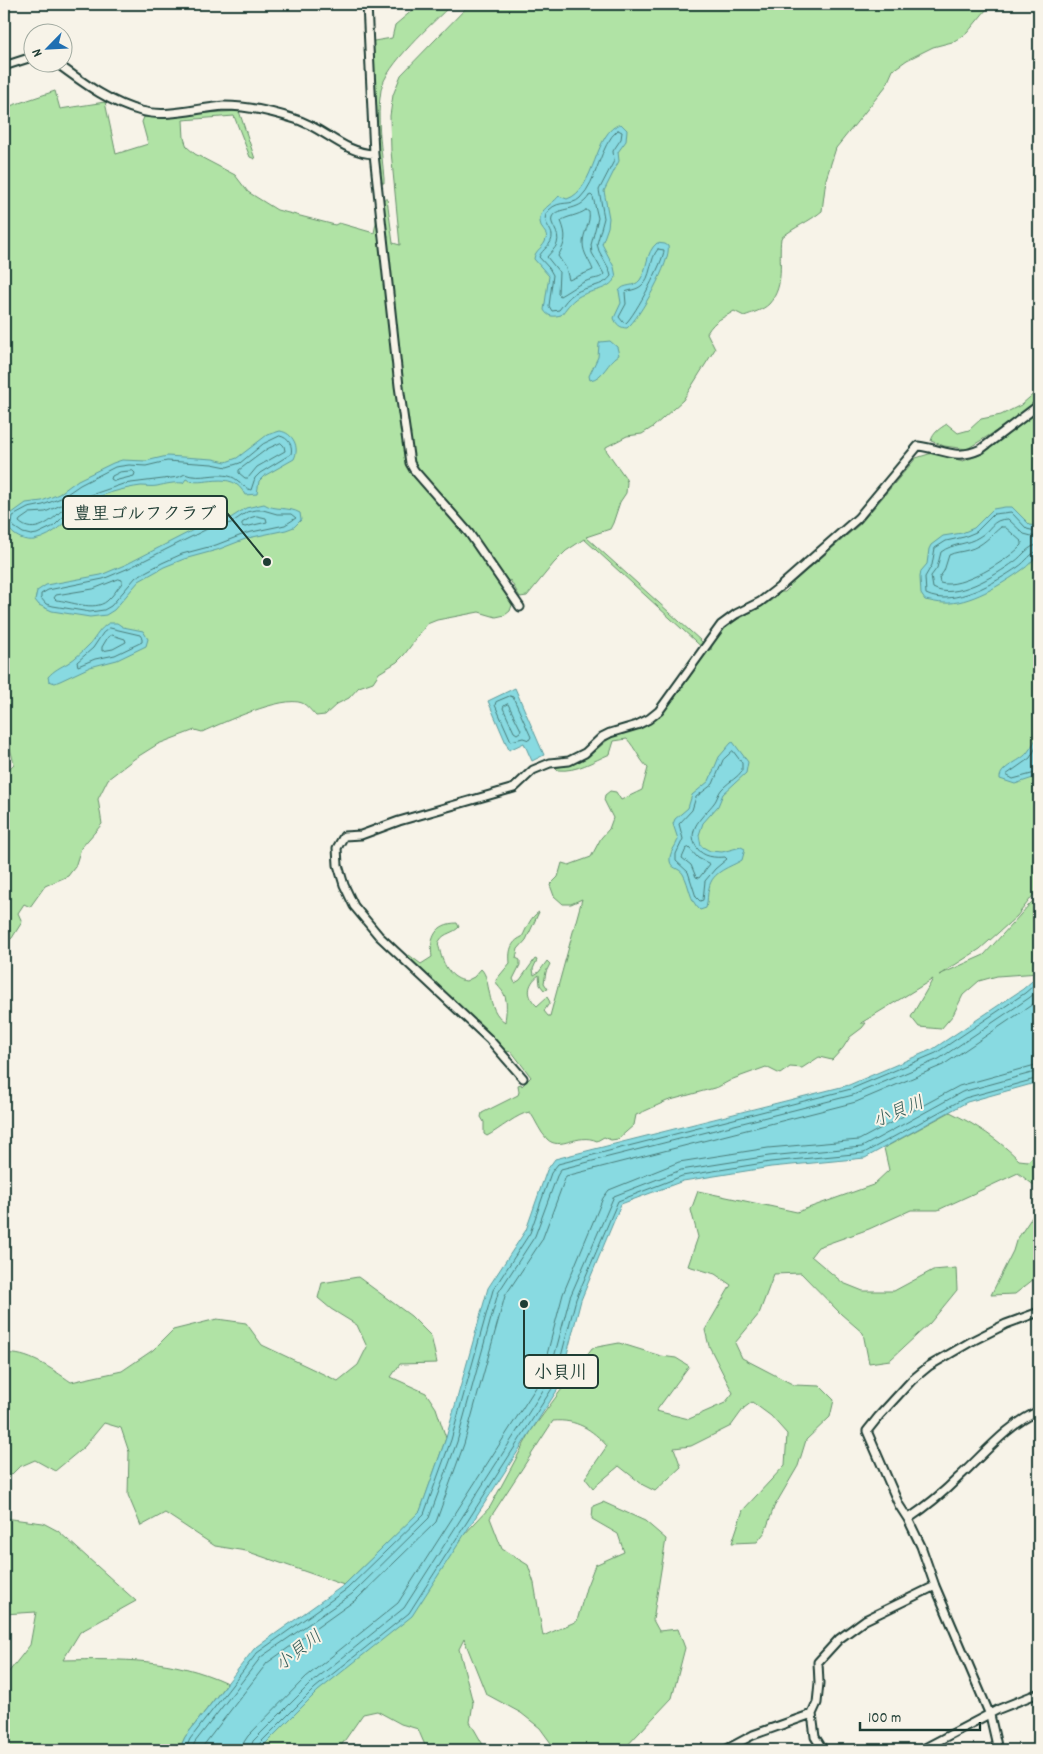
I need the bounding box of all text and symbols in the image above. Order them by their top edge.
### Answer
north arrow [22,22,72,72]
text: N [27,45,48,60]
callout: 豊里ゴルフクラブ [63,496,227,529]
text: 豊里ゴルフクラブ [74,503,216,528]
water label: 小貝川 [869,1091,929,1135]
callout: 小貝川 [524,1355,598,1388]
text: 小貝川 [534,1362,588,1387]
water label: 小貝川 [271,1625,329,1678]
scale bar [860,1699,980,1731]
text: 100 m [868,1708,901,1730]

